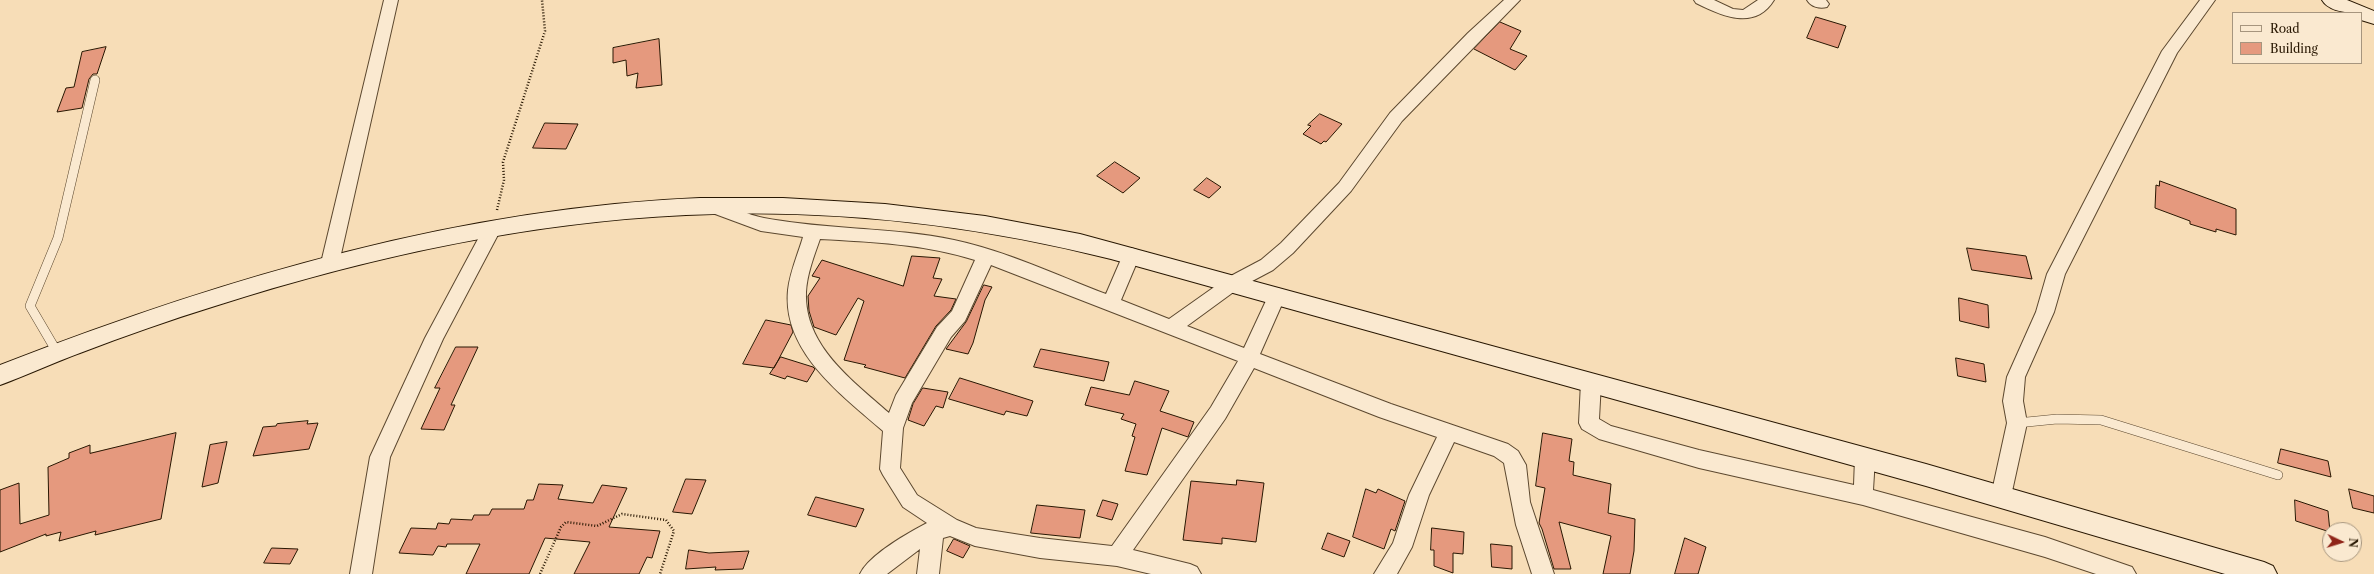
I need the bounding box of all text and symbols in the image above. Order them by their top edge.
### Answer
legend [2232,12,2362,64]
text: Road [2270,21,2300,36]
text: Building [2270,41,2318,56]
north arrow [2322,522,2362,562]
text: N [2346,538,2360,548]

